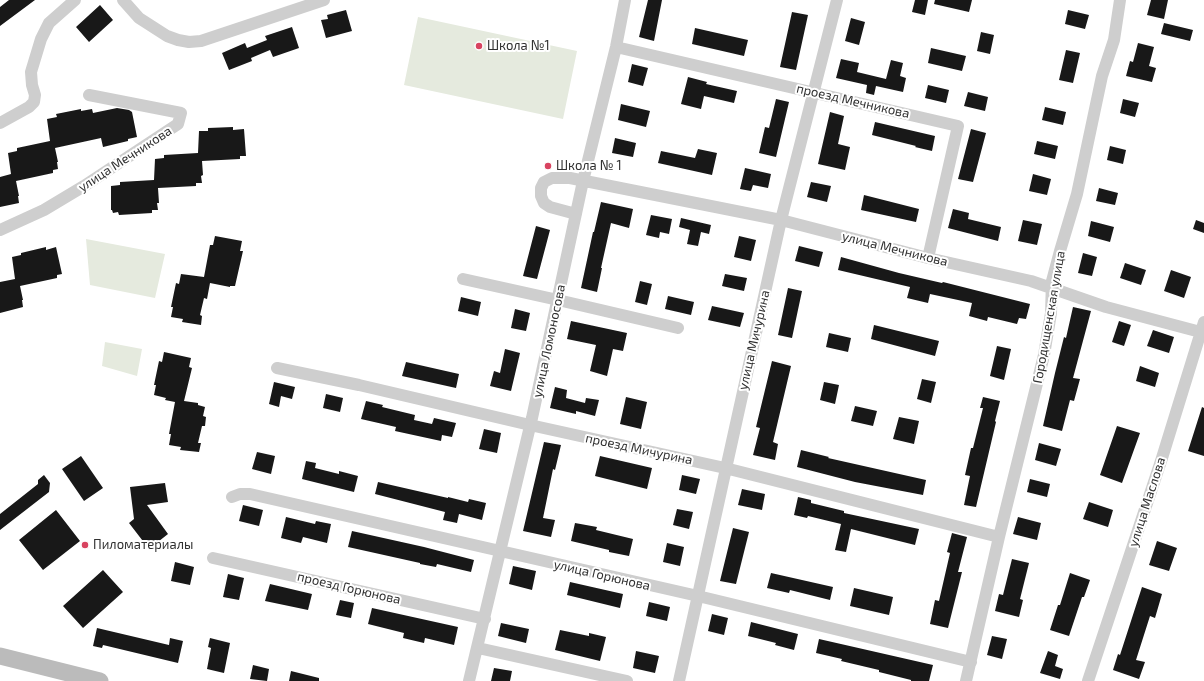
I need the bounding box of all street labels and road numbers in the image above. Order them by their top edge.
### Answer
street label: проезд Мечникова [795,80,911,122]
street label: улица Мечникова [75,123,175,195]
street label: улица Мечникова [840,228,950,270]
street label: Городищенская улица [1030,249,1068,385]
street label: улица Ломоносова [529,283,569,399]
street label: улица Мичурина [735,289,773,391]
street label: проезд Мичурина [584,430,694,468]
street label: улица Маслова [1125,455,1169,549]
street label: улица Горюнова [552,556,652,594]
street label: проезд Горюнова [296,568,402,608]

